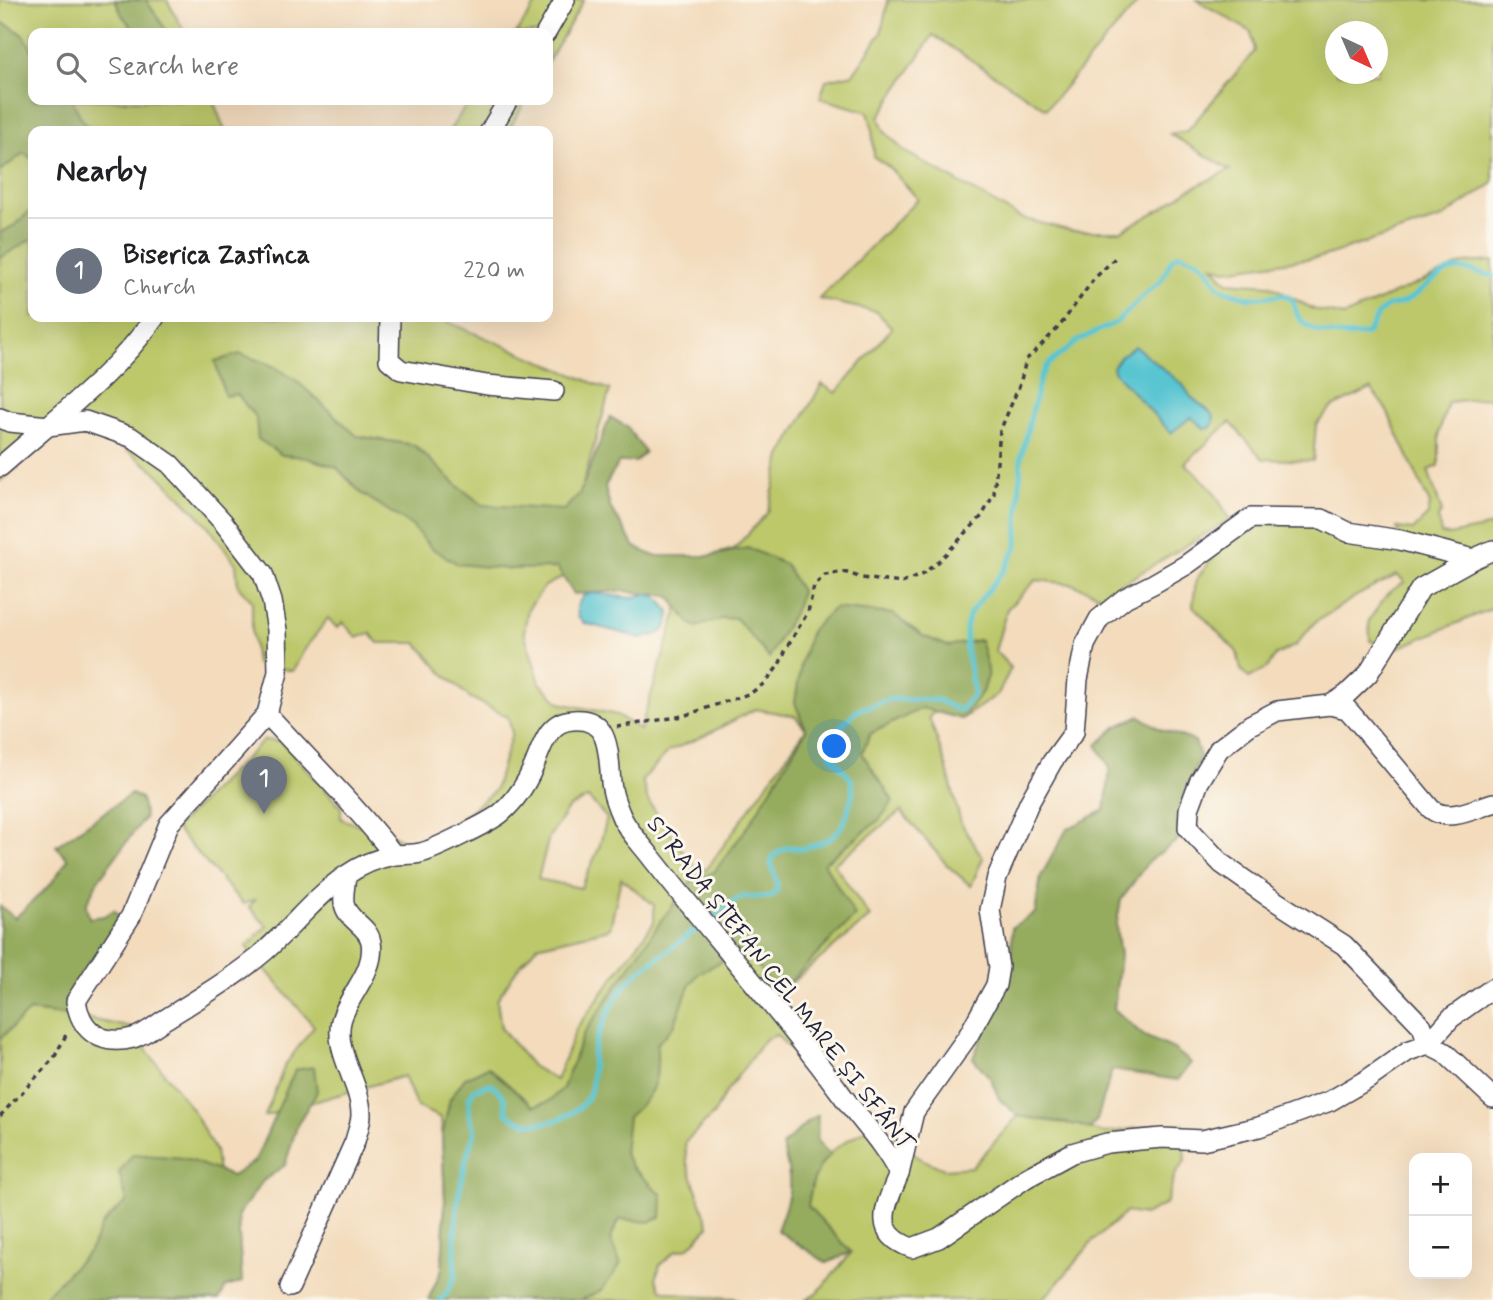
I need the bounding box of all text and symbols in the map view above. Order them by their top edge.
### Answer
north arrow [1325,21,1388,84]
search box [28,28,553,105]
icon: search [52,48,90,86]
text: Search here [108,50,239,84]
text: Nearby [56,152,147,191]
text: Biserica Zastînca [123,239,310,273]
text: 1 [74,256,84,286]
text: 220 m [463,256,525,286]
text: Church [123,273,196,303]
your location [817,729,851,763]
pin: 1 [241,756,287,814]
street label: STRADA ȘTEFAN CEL MARE ȘI SFÂNT [639,810,921,1159]
map controls [1409,1153,1472,1279]
button: + [1409,1153,1472,1216]
button: − [1409,1216,1472,1279]

